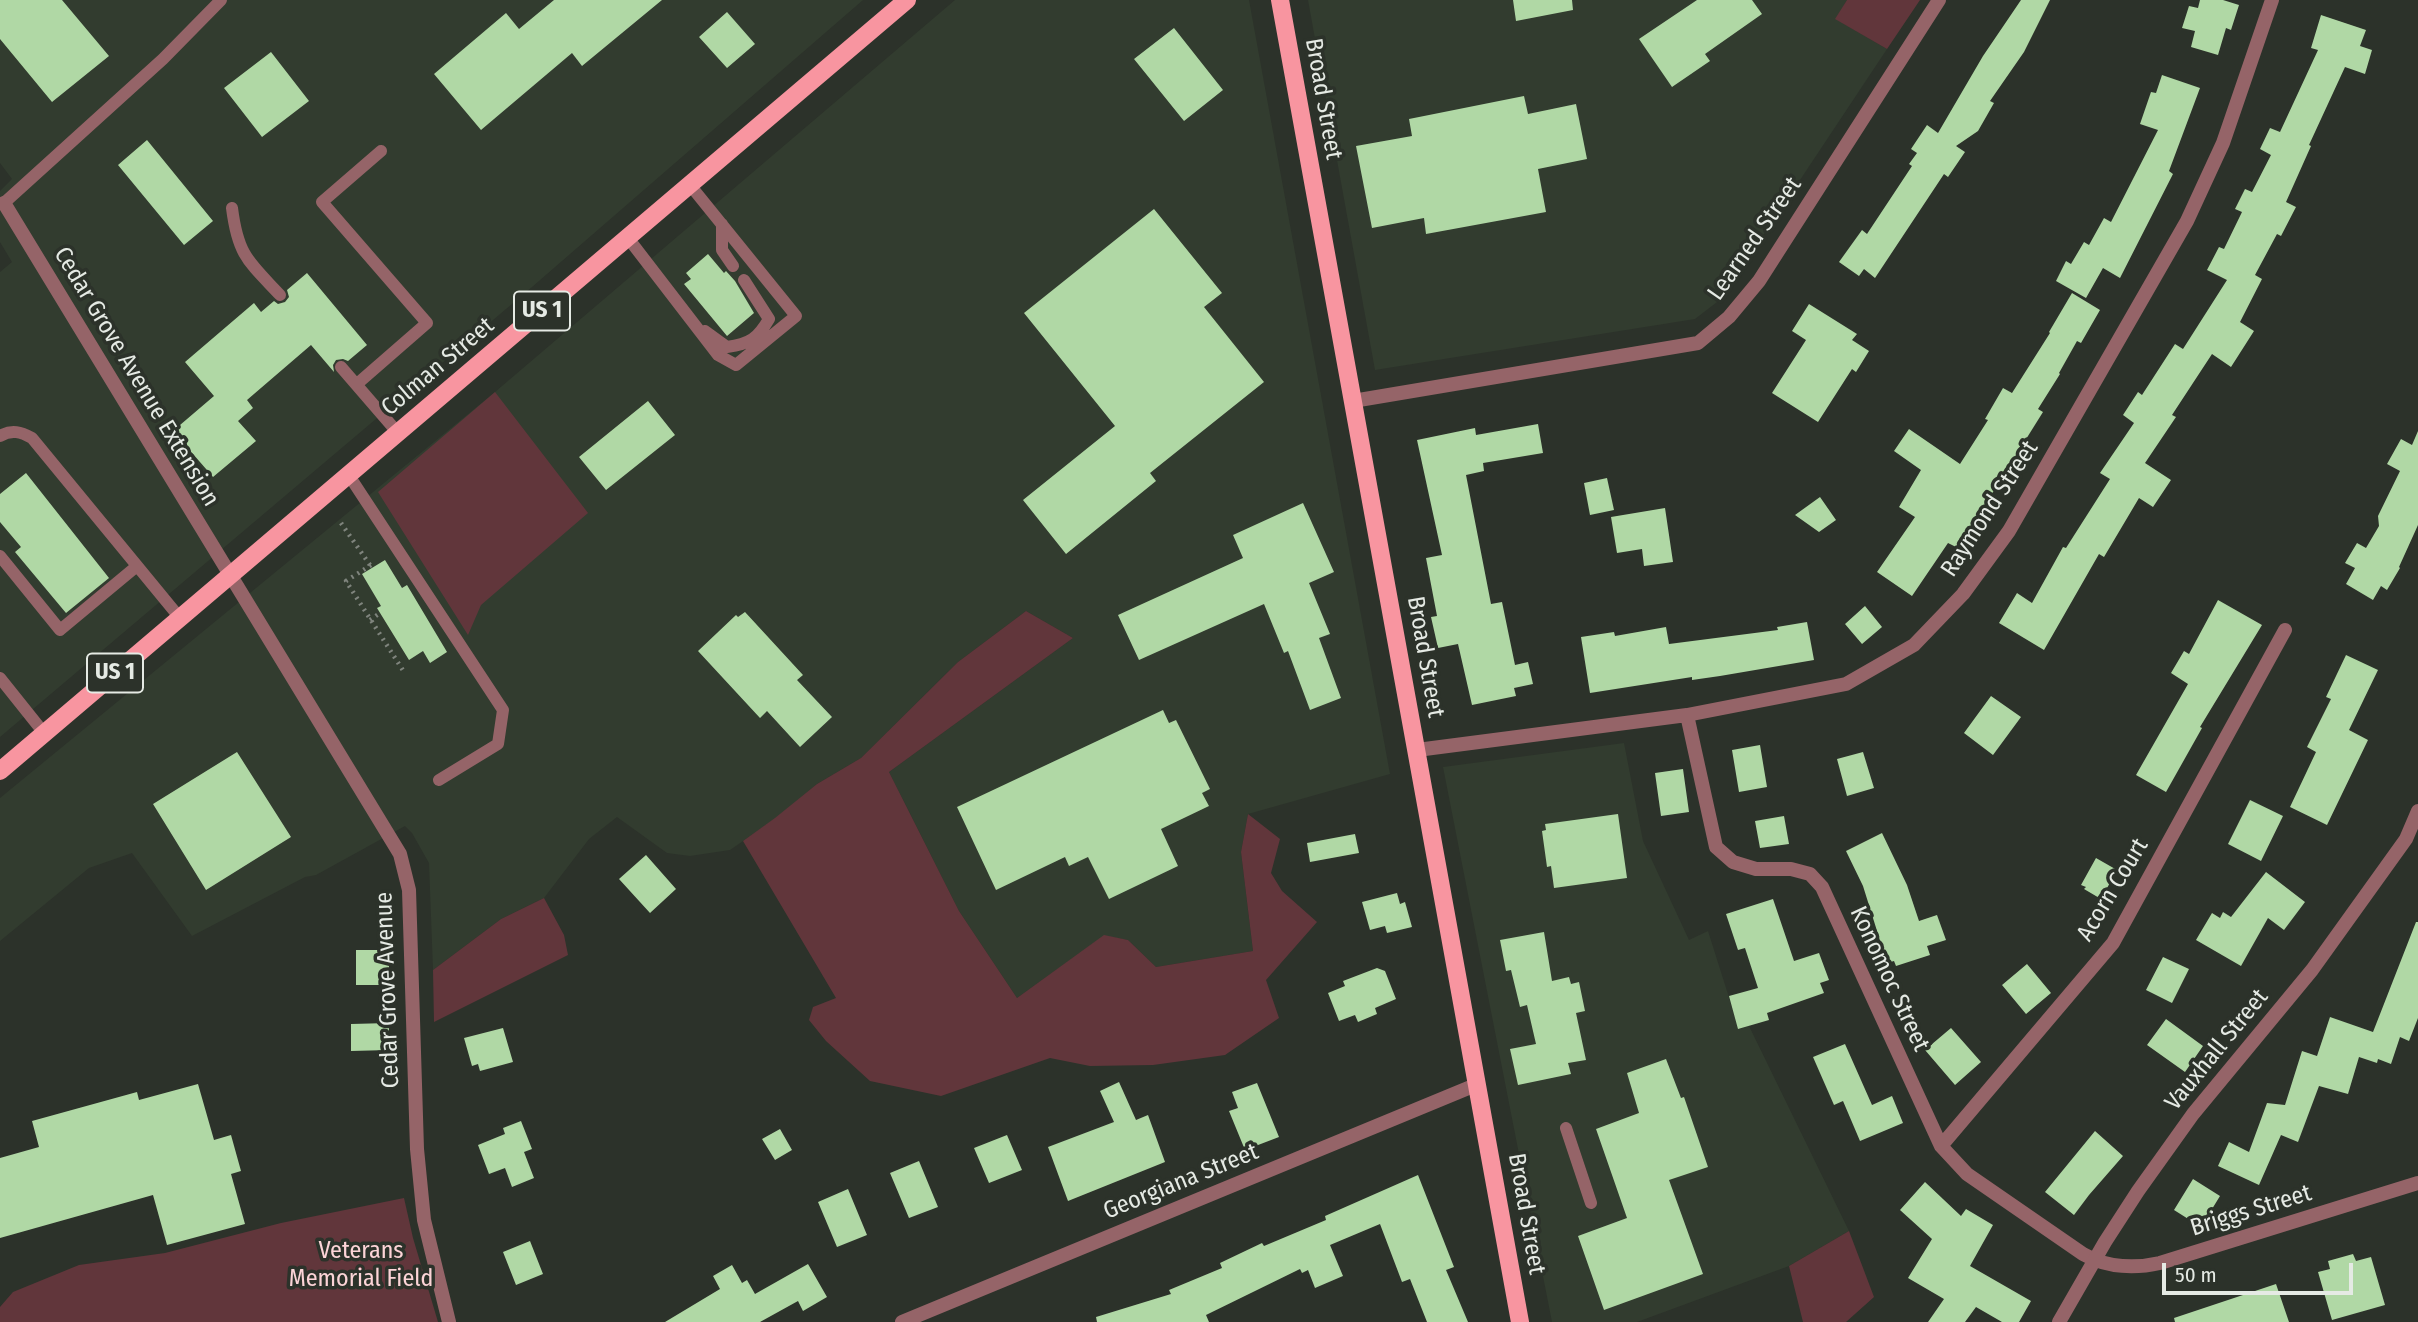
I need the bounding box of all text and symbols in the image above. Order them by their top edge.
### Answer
street label: Broad Street [1298,36,1348,162]
street label: Learned Street [1702,172,1808,306]
street label: Cedar Grove Avenue Extension [47,242,225,512]
road number: US 1 [514,292,570,330]
street label: Colman Street [376,312,500,422]
street label: Raymond Street [1935,436,2045,582]
street label: Broad Street [1400,594,1450,720]
road number: US 1 [87,653,143,692]
street label: Acorn Court [2071,833,2155,947]
street label: Cedar Grove Avenue [370,891,406,1089]
street label: Konomoc Street [1843,902,1935,1056]
street label: Vauxhall Street [2159,984,2275,1116]
street label: Georgiana Street [1099,1138,1263,1226]
street label: Broad Street [1501,1151,1551,1277]
street label: Briggs Street [2187,1179,2315,1243]
park label: Veterans Memorial Field [289,1237,433,1293]
scale bar [2166,1248,2357,1292]
text: 50 m [2175,1262,2217,1288]

